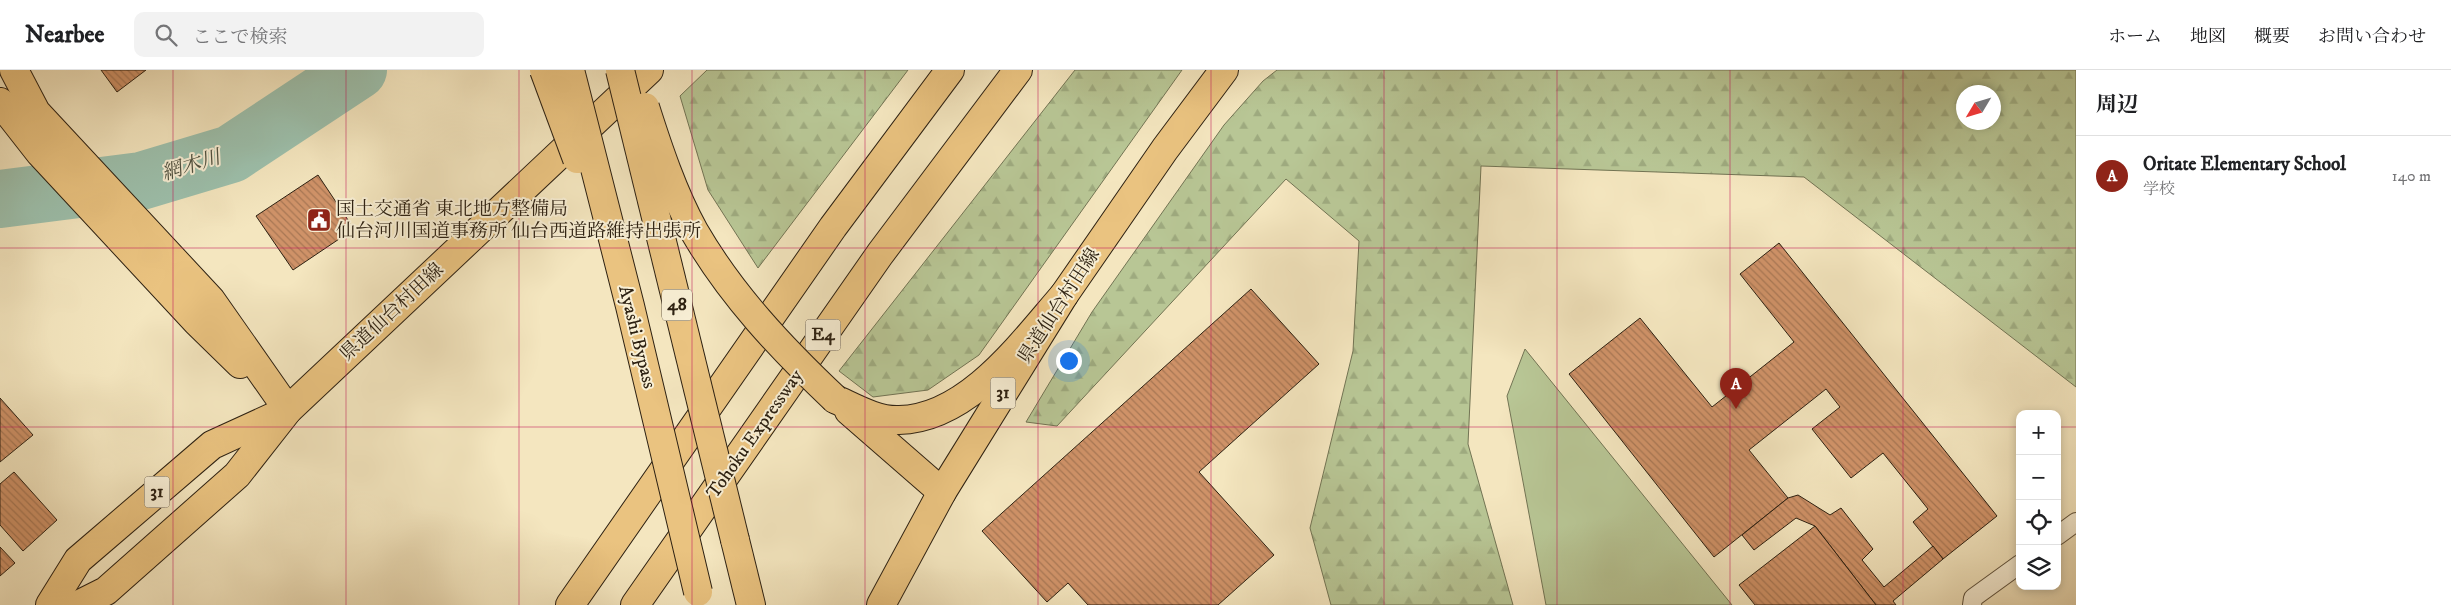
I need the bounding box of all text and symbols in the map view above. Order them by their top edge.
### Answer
search box [134,12,484,57]
text: Nearbee [25,20,104,50]
icon: search [152,21,180,49]
text: ここで検索 [192,26,287,49]
text: ホーム [2108,26,2162,48]
text: 地図 [2190,26,2226,48]
text: 概要 [2254,26,2290,48]
text: お問い合わせ [2318,26,2426,48]
north arrow [1956,85,2001,130]
text: 周辺 [2096,92,2138,118]
water label: 網木川 [159,145,225,187]
text: Oritate Elementary School [2143,153,2346,176]
text: A [2107,166,2117,186]
text: 140 m [2392,166,2431,186]
text: 学校 [2143,179,2175,199]
place label: 国土交通省 東北地方整備局 仙台河川国道事務所 仙台西道路維持出張所 [336,198,701,243]
public building icon: 国土交通省 東北地方整備局 仙台河川国道事務所 仙台西道路維持出張所 [306,207,332,233]
street label: 県道仙台村田線 [1013,244,1105,368]
street label: 県道仙台村田線 [336,258,448,366]
street label: Ayashi Bypass [613,283,661,391]
road number: 48 [662,290,692,320]
road number: E4 [806,320,840,350]
your location [1056,348,1082,374]
street label: Tohoku Expressway [702,364,809,503]
pin: A [1720,368,1752,409]
road number: 31 [990,377,1016,408]
map controls [2016,410,2061,590]
button: + [2016,410,2061,455]
button: − [2016,455,2061,500]
road number: 31 [144,477,170,508]
button: locate [2016,500,2061,545]
button: layers [2016,545,2061,590]

